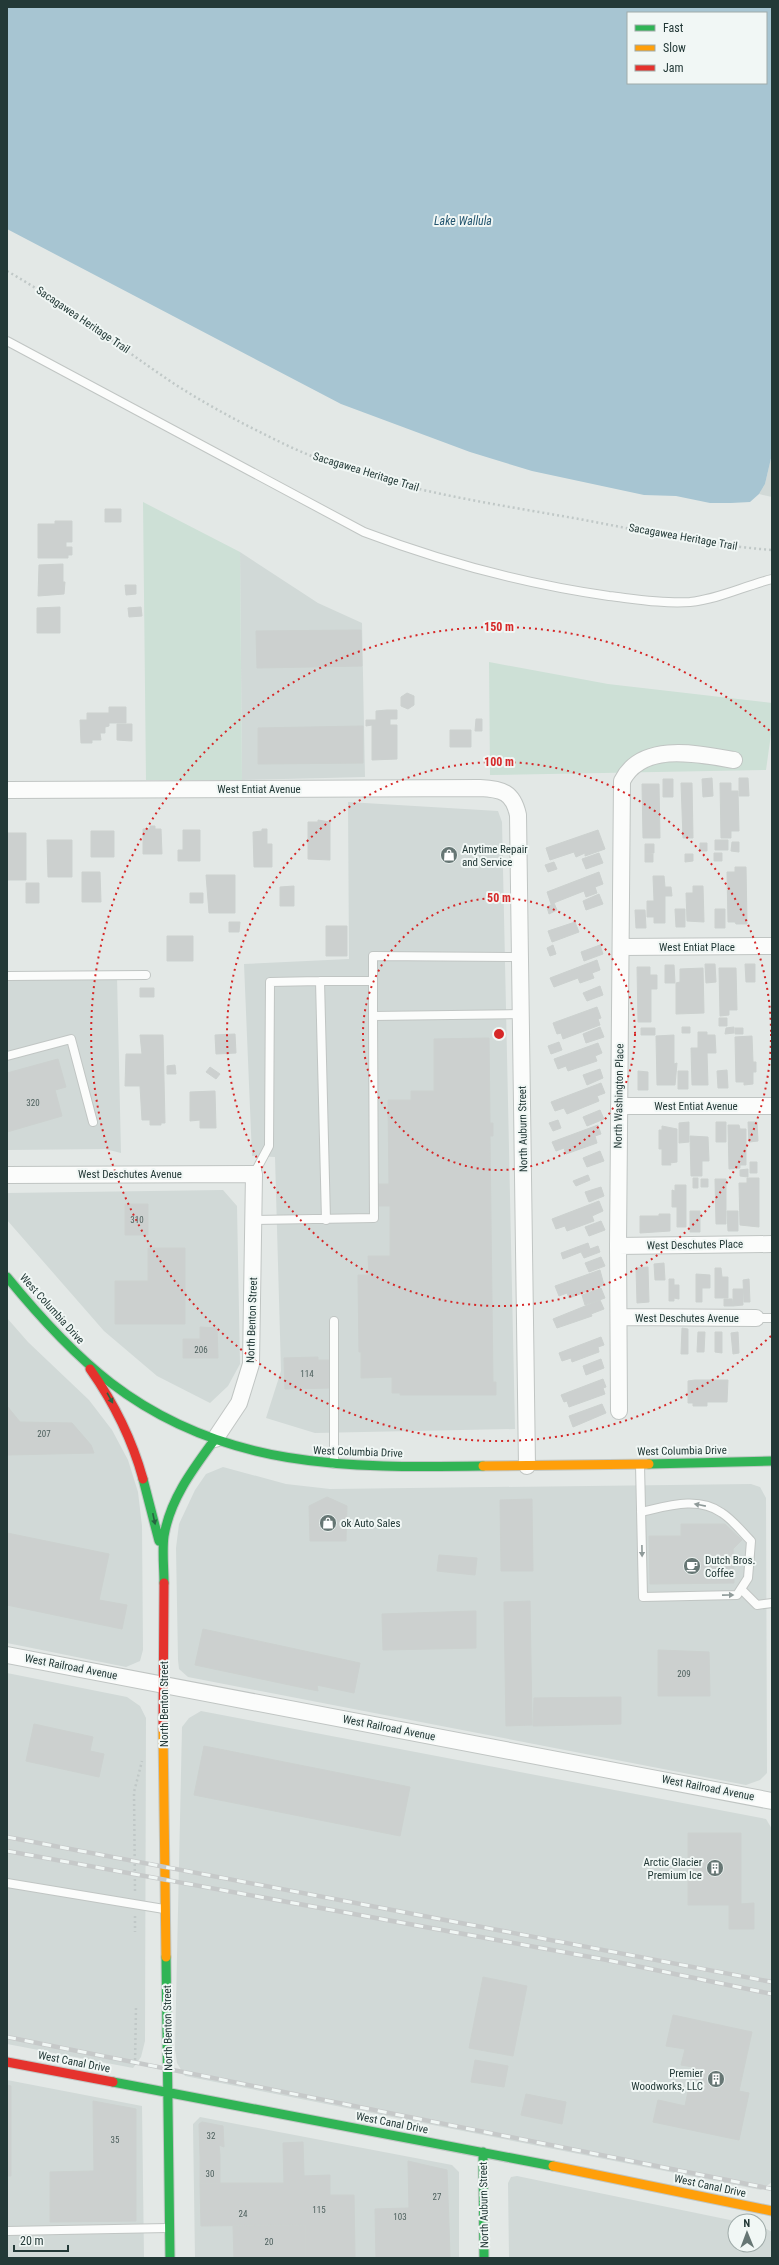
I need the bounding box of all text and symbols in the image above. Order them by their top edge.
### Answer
legend [627,12,767,84]
text: Fast [663,21,684,35]
text: Slow [663,41,686,55]
text: Jam [663,61,684,75]
water label: Lake Wallula [434,214,492,228]
street label: Sacagawea Heritage Trail [34,284,132,356]
street label: Sacagawea Heritage Trail [311,450,421,494]
street label: Sacagawea Heritage Trail [628,521,738,553]
text: 150 m [484,620,514,634]
text: 100 m [484,755,514,769]
street label: West Entiat Avenue [217,783,301,796]
place label: Anytime Repair and Service [462,843,528,869]
shop icon: Anytime Repair and Service [439,845,459,865]
text: 50 m [487,891,511,905]
street label: West Entiat Place [659,941,735,954]
centre of rings [492,1027,506,1041]
street label: North Washington Place [612,1044,626,1148]
street label: North Auburn Street [516,1086,530,1172]
house number: 320 [26,1098,40,1108]
street label: West Entiat Avenue [654,1100,738,1113]
street label: West Deschutes Avenue [78,1168,182,1181]
house number: 310 [130,1215,144,1225]
street label: West Deschutes Place [647,1238,743,1252]
street label: West Columbia Drive [17,1271,87,1347]
street label: North Benton Street [244,1277,260,1363]
street label: West Deschutes Avenue [635,1312,739,1325]
house number: 206 [194,1345,208,1355]
house number: 114 [300,1369,314,1379]
one-way arrow [106,1392,113,1404]
house number: 207 [37,1429,51,1439]
street label: West Columbia Drive [313,1444,403,1460]
street label: West Columbia Drive [637,1444,727,1458]
one-way arrow [694,1502,706,1508]
one-way arrow [152,1513,158,1525]
shop icon: ok Auto Sales [318,1513,338,1533]
place label: ok Auto Sales [341,1517,400,1530]
one-way arrow [639,1545,646,1557]
place label: Dutch Bros. Coffee [705,1554,756,1580]
cafe icon: Dutch Bros. Coffee [682,1556,702,1576]
one-way arrow [722,1592,735,1598]
street label: West Railroad Avenue [24,1652,118,1682]
street label: North Benton Street [158,1661,171,1747]
house number: 209 [677,1669,691,1679]
street label: West Railroad Avenue [342,1713,436,1743]
street label: West Railroad Avenue [661,1773,755,1803]
place label: Arctic Glacier Premium Ice [644,1856,703,1882]
building icon: Arctic Glacier Premium Ice [705,1858,725,1878]
street label: North Benton Street [161,1985,175,2071]
street label: West Canal Drive [37,2049,111,2075]
place label: Premier Woodworks, LLC [631,2067,704,2093]
building icon: Premier Woodworks, LLC [706,2069,726,2089]
street label: West Canal Drive [355,2110,429,2136]
house number: 32 [207,2131,216,2141]
house number: 35 [111,2135,120,2145]
street label: North Auburn Street [477,2162,491,2248]
house number: 30 [206,2169,214,2179]
street label: West Canal Drive [673,2172,747,2200]
house number: 27 [433,2192,442,2202]
house number: 115 [312,2205,326,2215]
house number: 24 [239,2209,248,2219]
house number: 103 [393,2212,407,2222]
north arrow [727,2213,767,2253]
text: N [743,2217,751,2230]
scale bar [14,2227,68,2253]
text: 20 m [20,2234,44,2248]
house number: 20 [265,2237,273,2247]

